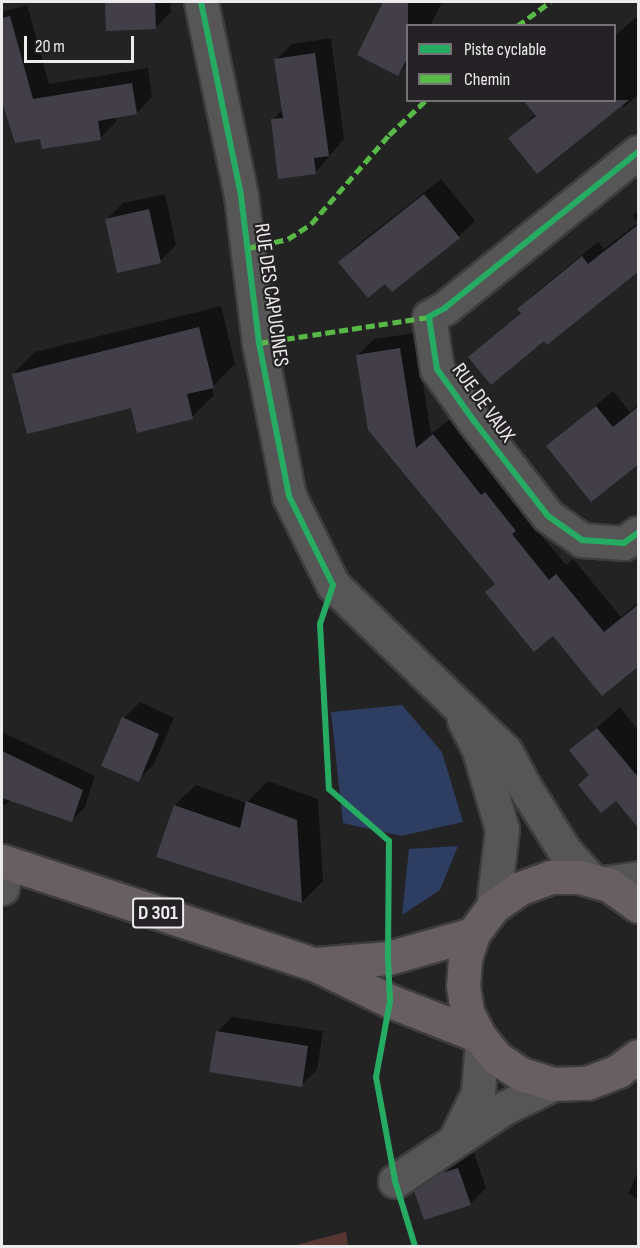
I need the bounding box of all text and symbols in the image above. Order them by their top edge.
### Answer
scale bar [27,24,136,62]
legend [406,24,616,102]
text: 20 m [35,36,65,57]
text: Piste cyclable [464,39,546,60]
text: Chemin [464,69,510,90]
street label: RUE DES CAPUCINES [248,222,294,368]
street label: RUE DE VAUX [446,359,520,447]
road number: D 301 [131,896,185,930]

